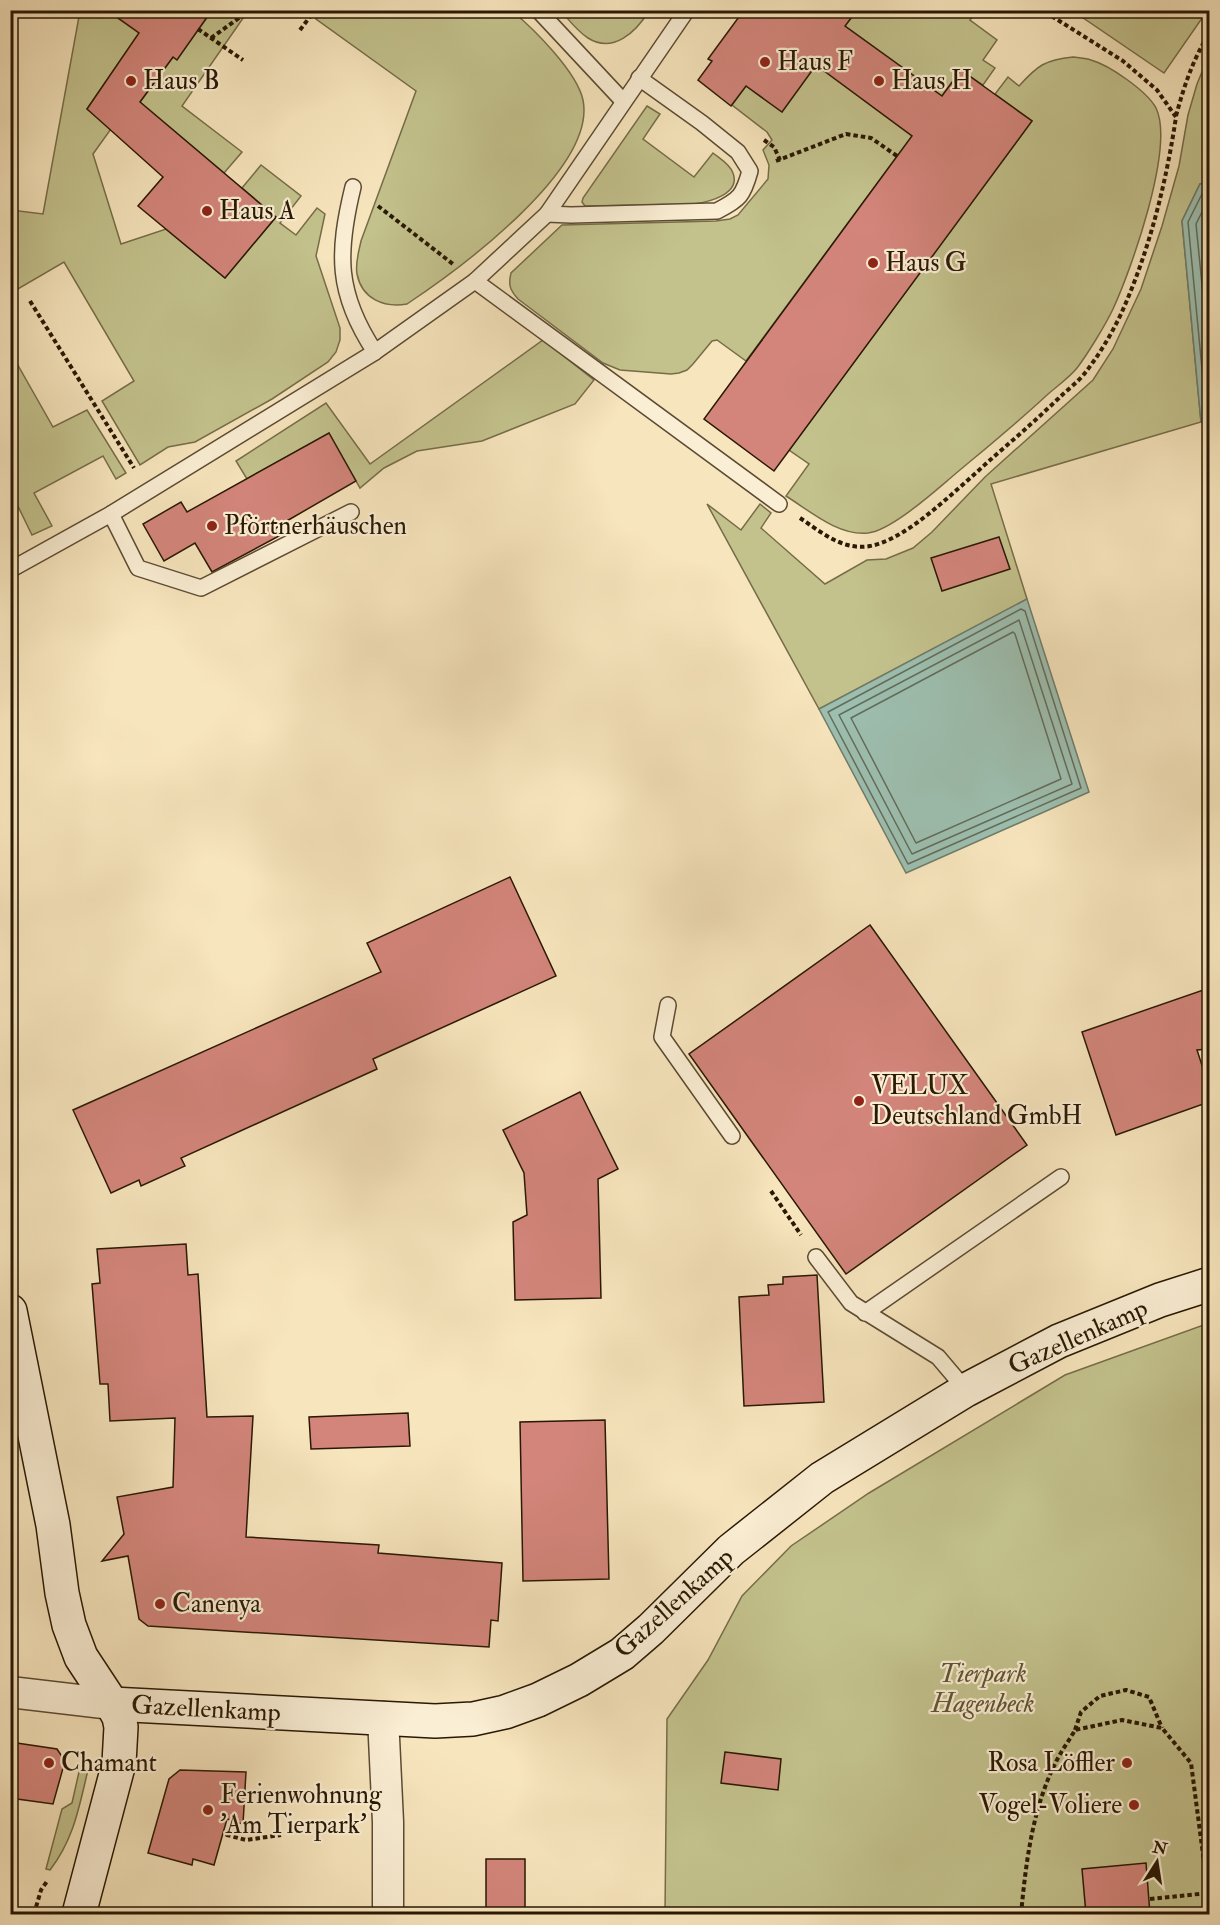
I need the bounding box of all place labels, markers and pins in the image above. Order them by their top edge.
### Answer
place label: Haus F [777,46,853,78]
marker: Haus F [758,55,772,69]
place label: Haus B [143,65,220,97]
place label: Haus H [891,65,972,97]
marker: Haus B [124,74,138,88]
marker: Haus H [872,74,886,88]
place label: Haus A [219,195,296,227]
marker: Haus A [200,204,214,218]
place label: Haus G [885,247,967,279]
marker: Haus G [866,256,880,270]
place label: Pförtnerhäuschen [224,510,407,542]
marker: Pförtnerhäuschen [205,519,219,533]
place label: VELUX Deutschland GmbH [871,1070,1082,1132]
marker: VELUX Deutschland GmbH [852,1094,866,1108]
place label: Canenya [172,1588,261,1620]
marker: Canenya [153,1597,167,1611]
place label: Chamant [61,1747,157,1779]
place label: Rosa Löffler [988,1747,1115,1779]
marker: Chamant [42,1756,56,1770]
marker: Rosa Löffler [1120,1756,1134,1770]
place label: Ferienwohnung 'Am Tierpark' [220,1779,383,1842]
place label: Vogel-Voliere [979,1789,1122,1821]
marker: Vogel-Voliere [1127,1798,1141,1812]
marker: Ferienwohnung 'Am Tierpark' [201,1803,215,1817]

